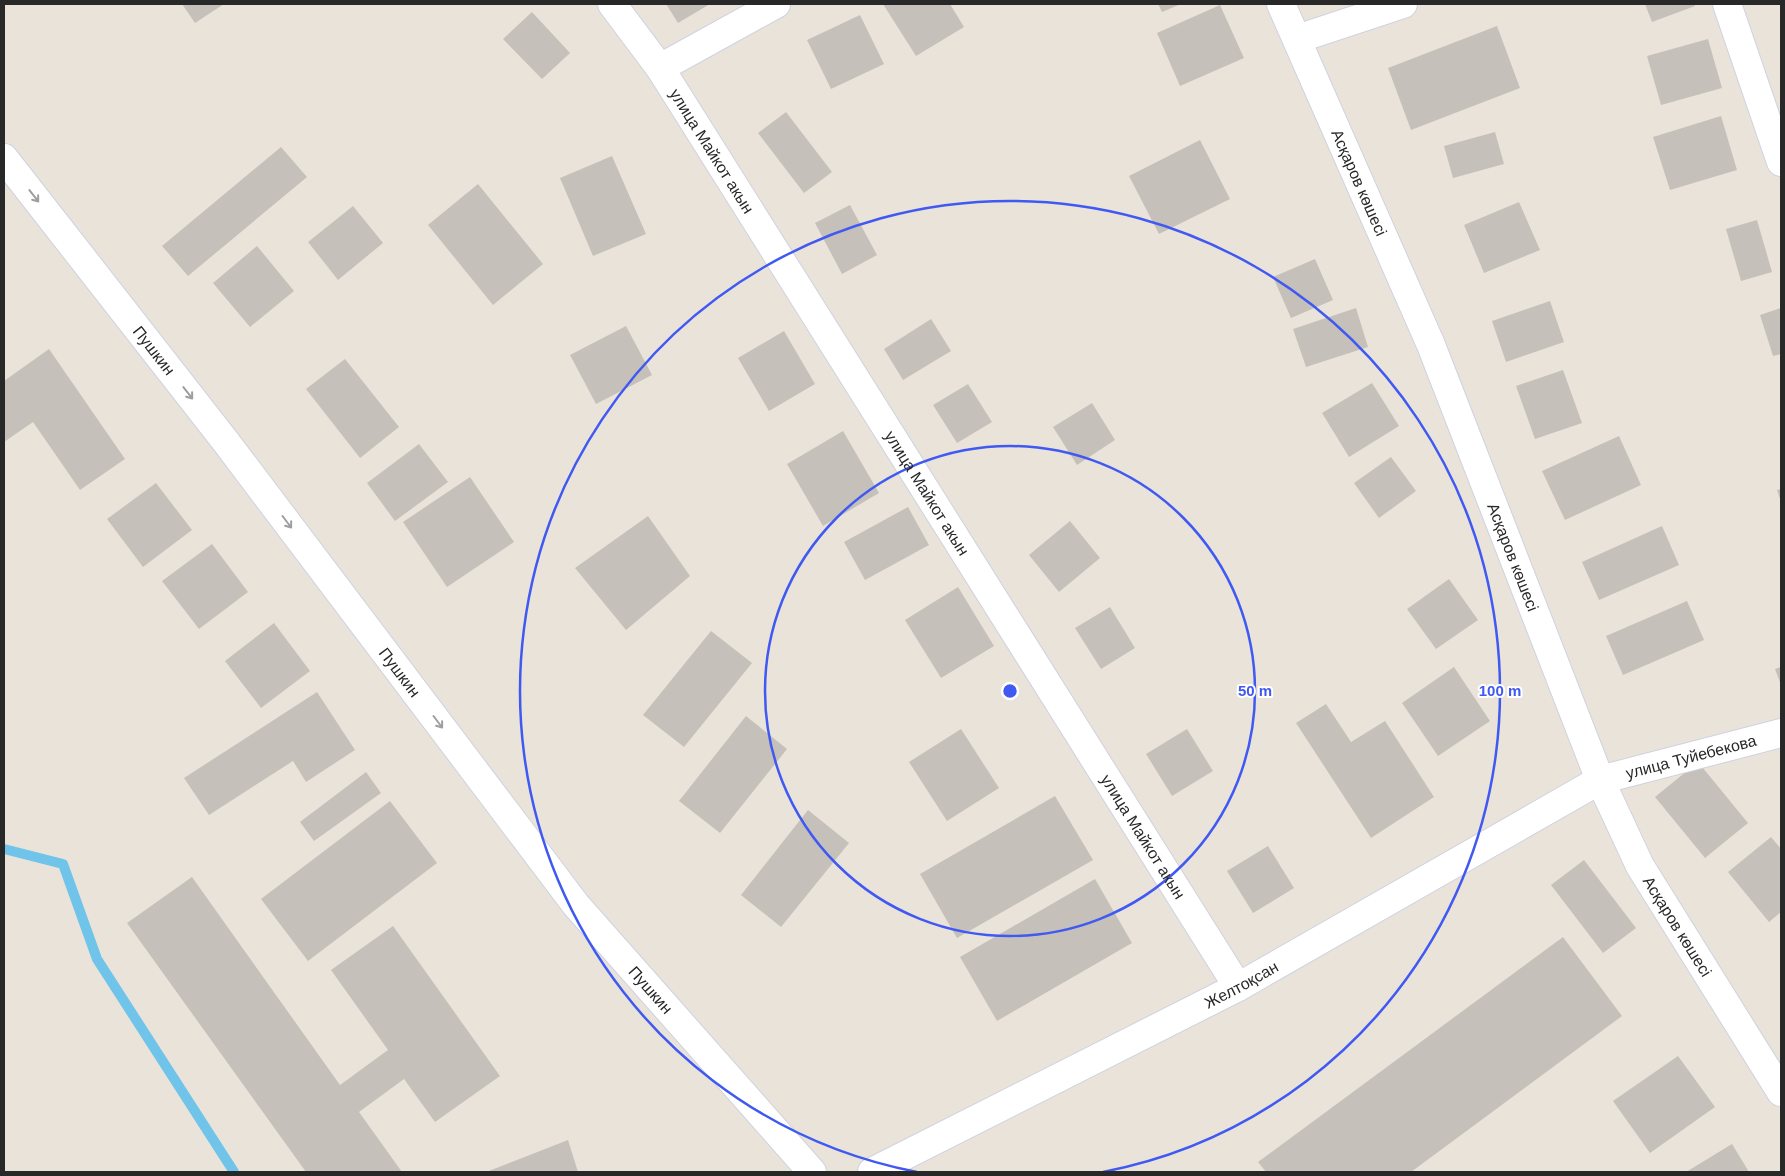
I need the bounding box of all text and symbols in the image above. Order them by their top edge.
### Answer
street label: улица Майкот акын [667,86,758,216]
street label: Асқаров көшесі [1329,127,1390,238]
one-way arrow [28,190,39,203]
street label: Пушкин [130,322,179,378]
one-way arrow [183,386,193,400]
street label: улица Майкот акын [882,428,973,558]
street label: Асқаров көшесі [1485,501,1542,613]
one-way arrow [282,515,292,529]
street label: Пушкин [376,644,424,700]
centre of rings [1001,682,1019,700]
text: 50 m [1238,682,1272,699]
text: 100 m [1479,682,1521,699]
one-way arrow [432,715,443,728]
street label: улица Туйебекова [1624,731,1758,781]
street label: улица Майкот акын [1098,771,1189,902]
street label: Асқаров көшесі [1640,873,1715,979]
street label: Желтоқсан [1201,958,1281,1011]
street label: Пушкин [626,963,676,1017]

